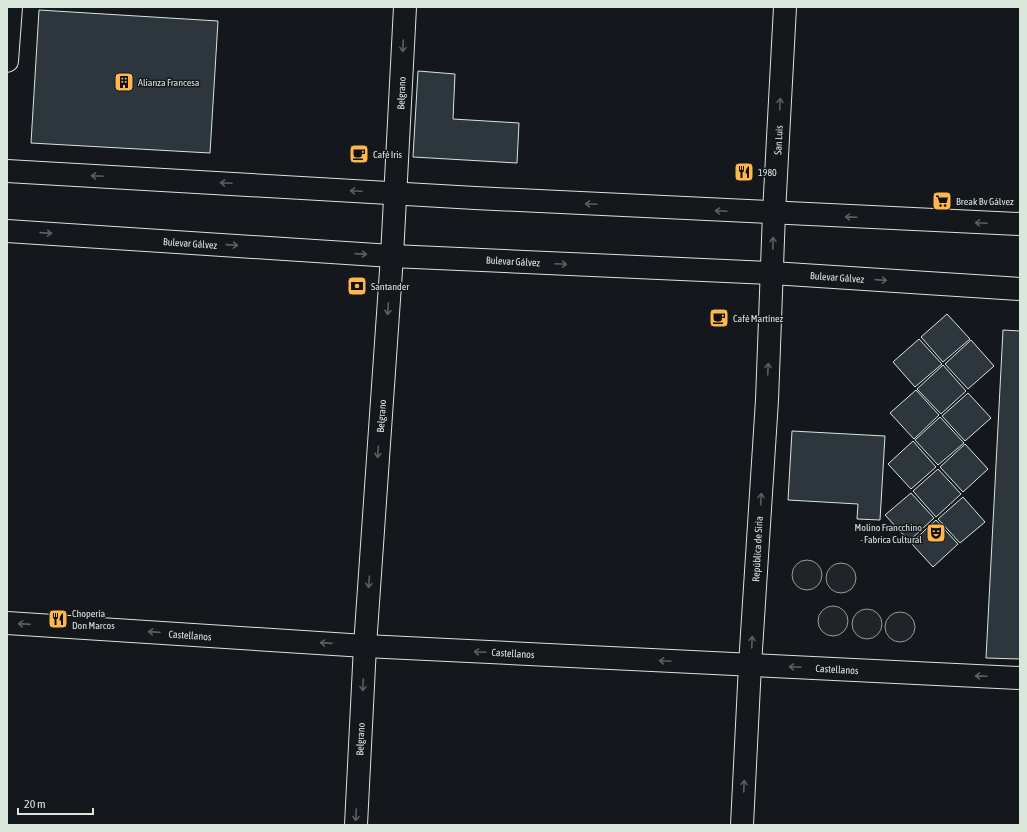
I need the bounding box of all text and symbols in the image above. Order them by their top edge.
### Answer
one-way arrow [400,39,407,52]
building icon: Alianza Francesa [113,71,135,93]
street label: Belgrano [395,76,408,110]
place label: Alianza Francesa [138,77,200,88]
one-way arrow [776,98,784,111]
street label: San Luis [772,124,785,155]
cafe icon: Café Iris [348,143,370,165]
place label: Café Iris [373,149,403,160]
restaurant icon: 1980 [733,161,755,183]
place label: 1980 [758,167,777,178]
one-way arrow [91,172,104,179]
one-way arrow [220,180,233,187]
one-way arrow [350,187,363,194]
supermarket icon: Break Bv Gálvez [931,190,953,212]
place label: Break Bv Gálvez [956,196,1014,207]
one-way arrow [585,200,598,208]
one-way arrow [715,207,728,214]
one-way arrow [845,213,858,220]
one-way arrow [975,219,988,226]
one-way arrow [39,230,52,237]
street label: Bulevar Gálvez [163,236,218,251]
one-way arrow [770,237,777,250]
one-way arrow [225,242,238,249]
one-way arrow [354,250,367,257]
street label: Bulevar Gálvez [486,255,541,268]
one-way arrow [554,260,567,267]
street label: Bulevar Gálvez [810,270,865,285]
bank icon: Santander [346,275,368,297]
one-way arrow [874,276,887,284]
place label: Santander [371,281,410,292]
one-way arrow [385,302,392,315]
cafe icon: Café Martínez [708,307,730,329]
place label: Café Martínez [733,313,784,324]
one-way arrow [764,363,772,376]
street label: Belgrano [375,399,388,433]
one-way arrow [375,446,382,459]
one-way arrow [757,493,764,506]
street label: República de Siria [750,516,765,582]
place label: Molino Francchino - Fabrica Cultural [855,522,922,545]
theatre icon: Molino Francchino - Fabrica Cultural [925,522,947,544]
one-way arrow [366,575,373,588]
restaurant icon: Chopería Don Marcos [47,608,69,630]
place label: Chopería Don Marcos [72,608,115,631]
one-way arrow [18,621,31,628]
one-way arrow [148,629,161,636]
street label: Castellanos [168,629,212,643]
one-way arrow [748,636,755,649]
one-way arrow [320,640,333,647]
street label: Castellanos [491,647,535,660]
one-way arrow [474,648,487,655]
one-way arrow [659,657,672,664]
one-way arrow [789,663,802,671]
street label: Castellanos [815,663,859,676]
one-way arrow [975,673,988,680]
one-way arrow [359,678,366,691]
street label: Belgrano [354,722,367,756]
one-way arrow [740,780,748,793]
scale bar [18,790,93,816]
text: 20 m [24,797,46,811]
one-way arrow [353,808,360,821]

